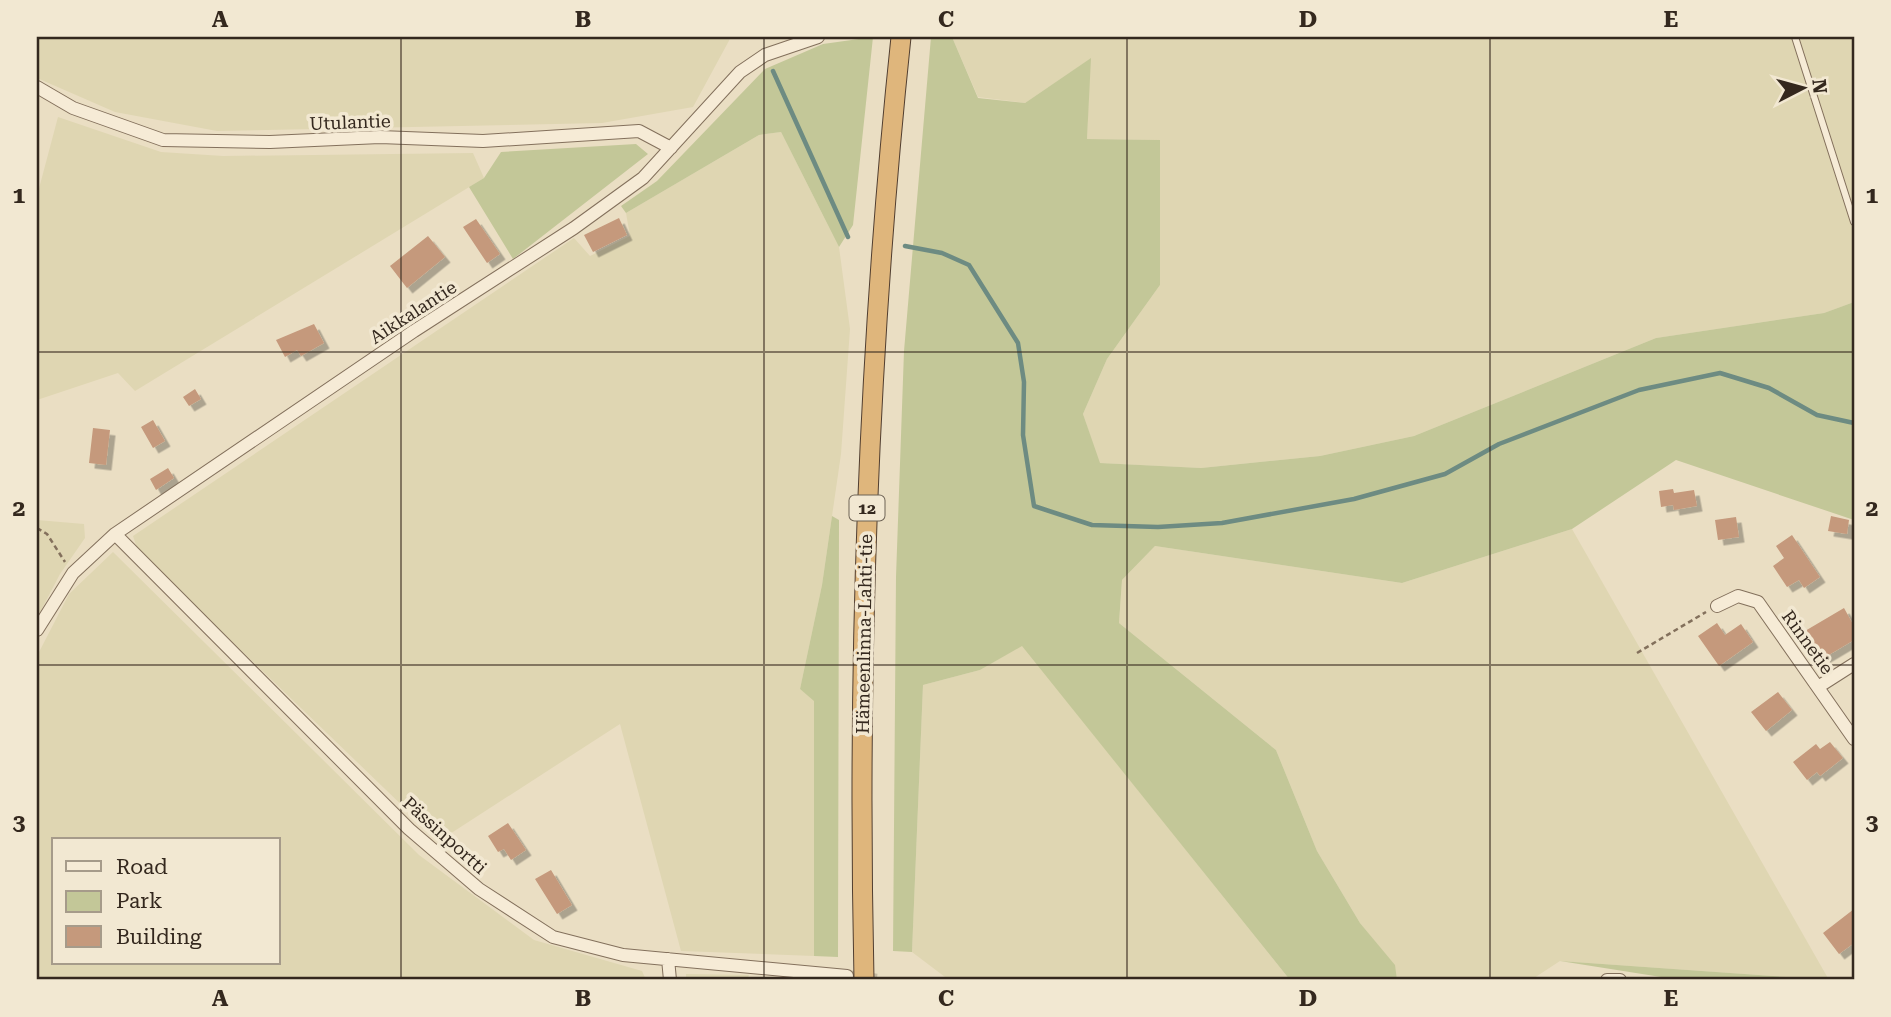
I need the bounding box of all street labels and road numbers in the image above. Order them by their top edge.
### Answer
street label: Utulantie [309,110,391,134]
street label: Aikkalantie [366,276,460,348]
road number: 12 [850,495,884,520]
street label: Hämeenlinna-Lahti-tie [852,534,876,734]
street label: Rinnetie [1778,606,1838,678]
street label: Pässinportti [399,792,491,878]

